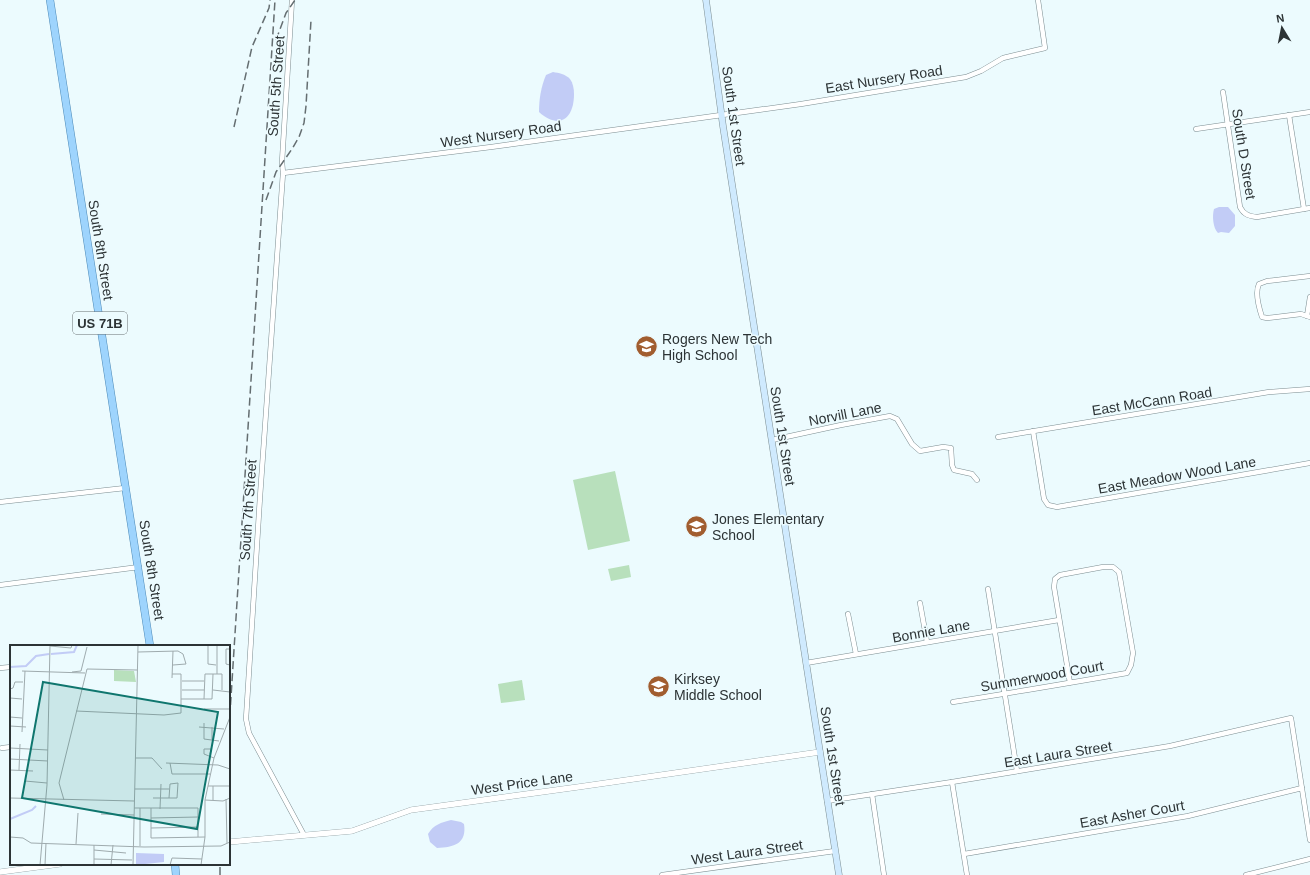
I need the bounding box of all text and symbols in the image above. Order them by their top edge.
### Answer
north arrow [1262,8,1302,48]
text: N [1275,12,1285,25]
street label: South 5th Street [264,35,288,137]
street label: East Nursery Road [824,62,944,96]
street label: South 1st Street [719,65,749,167]
street label: South D Street [1229,107,1259,201]
street label: West Nursery Road [440,118,562,150]
street label: South 8th Street [85,199,117,301]
road number: US 71B [73,312,127,334]
place label: Rogers New Tech High School [662,331,772,363]
school or university icon: Rogers New Tech High School [634,334,660,360]
street label: East McCann Road [1091,384,1213,418]
street label: South 1st Street [767,385,799,487]
street label: Norvill Lane [807,399,883,429]
street label: East Meadow Wood Lane [1097,453,1257,497]
street label: South 7th Street [236,459,260,561]
place label: Jones Elementary School [712,511,824,543]
school or university icon: Jones Elementary School [683,514,709,540]
street label: South 8th Street [136,519,168,621]
street label: Bonnie Lane [891,616,971,646]
inset map [10,645,230,865]
street label: Summerwood Court [979,657,1105,695]
place label: Kirksey Middle School [674,671,762,703]
school or university icon: Kirksey Middle School [646,674,672,700]
street label: South 1st Street [817,705,849,807]
street label: East Laura Street [1003,738,1113,770]
street label: West Price Lane [470,768,574,798]
street label: East Asher Court [1079,797,1186,831]
street label: West Laura Street [690,836,804,868]

